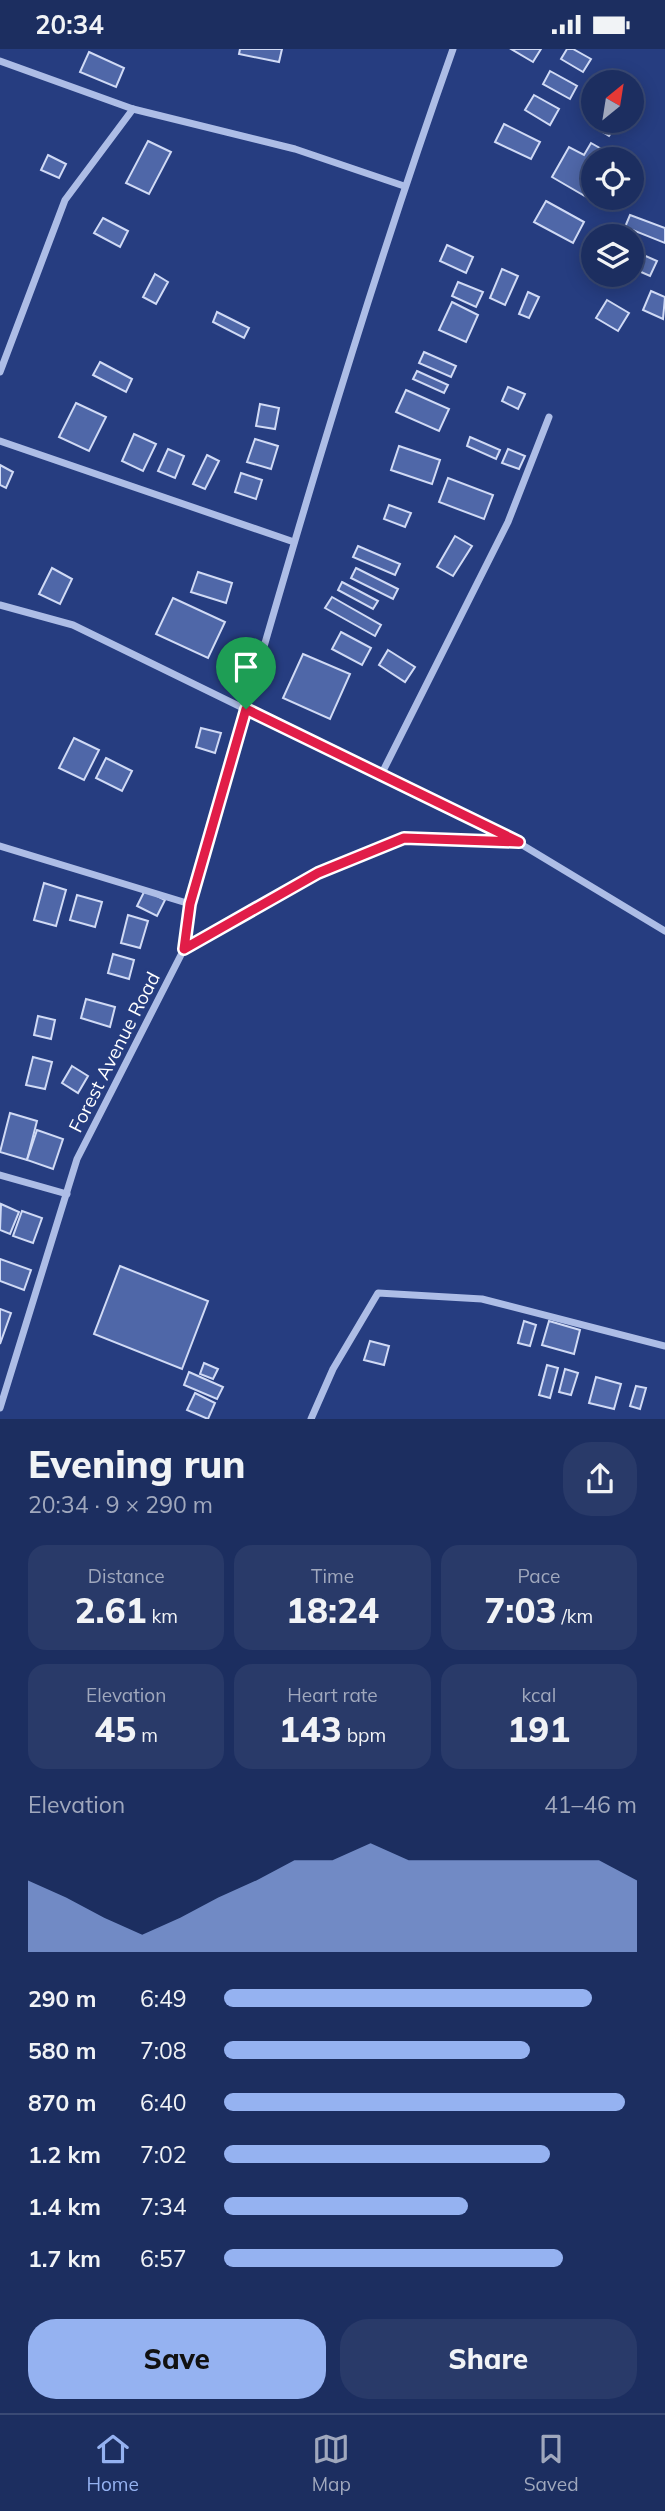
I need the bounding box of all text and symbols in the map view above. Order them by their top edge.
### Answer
text: 20:34 [35,8,104,41]
north arrow [581,70,644,133]
map controls [581,70,644,287]
button: locate [581,147,644,210]
button: layers [581,224,644,287]
pin [216,637,276,709]
icon: arrive [227,648,265,686]
street label: Forest Avenue Road [63,968,165,1136]
text: Evening run [28,1440,246,1488]
button: share [563,1442,637,1516]
text: 20:34 · 9 × 290 m [28,1490,213,1519]
text: Distance [88,1564,165,1588]
text: Time [311,1564,354,1588]
text: Pace [517,1564,560,1588]
text: 2.61 [74,1588,147,1632]
text: 18:24 [286,1588,379,1632]
text: 7:03 [484,1588,556,1632]
text: km [147,1604,178,1628]
text: /km [556,1604,593,1628]
text: Elevation [86,1683,166,1707]
text: Heart rate [287,1683,378,1707]
text: kcal [521,1683,556,1707]
text: 45 [94,1707,136,1751]
text: 143 [279,1707,342,1751]
text: 191 [507,1707,570,1751]
text: m [136,1723,158,1747]
text: bpm [342,1723,386,1747]
text: Elevation [28,1790,125,1819]
text: 41–46 m [544,1790,637,1819]
text: 290 m [28,1984,96,2013]
text: 6:49 [140,1984,187,2013]
text: 580 m [28,2036,96,2065]
text: 7:08 [140,2036,187,2065]
text: 870 m [28,2088,96,2117]
text: 6:40 [140,2088,187,2117]
text: 1.2 km [28,2140,101,2169]
text: 7:02 [140,2140,187,2169]
text: 1.4 km [28,2192,101,2221]
text: 7:34 [140,2192,187,2221]
text: 1.7 km [28,2244,101,2273]
text: 6:57 [140,2244,187,2273]
button: Save [28,2319,326,2399]
button: Share [340,2319,637,2399]
tab: Home [86,2430,139,2496]
tab: Map [312,2430,351,2496]
tab: Saved [524,2430,579,2496]

